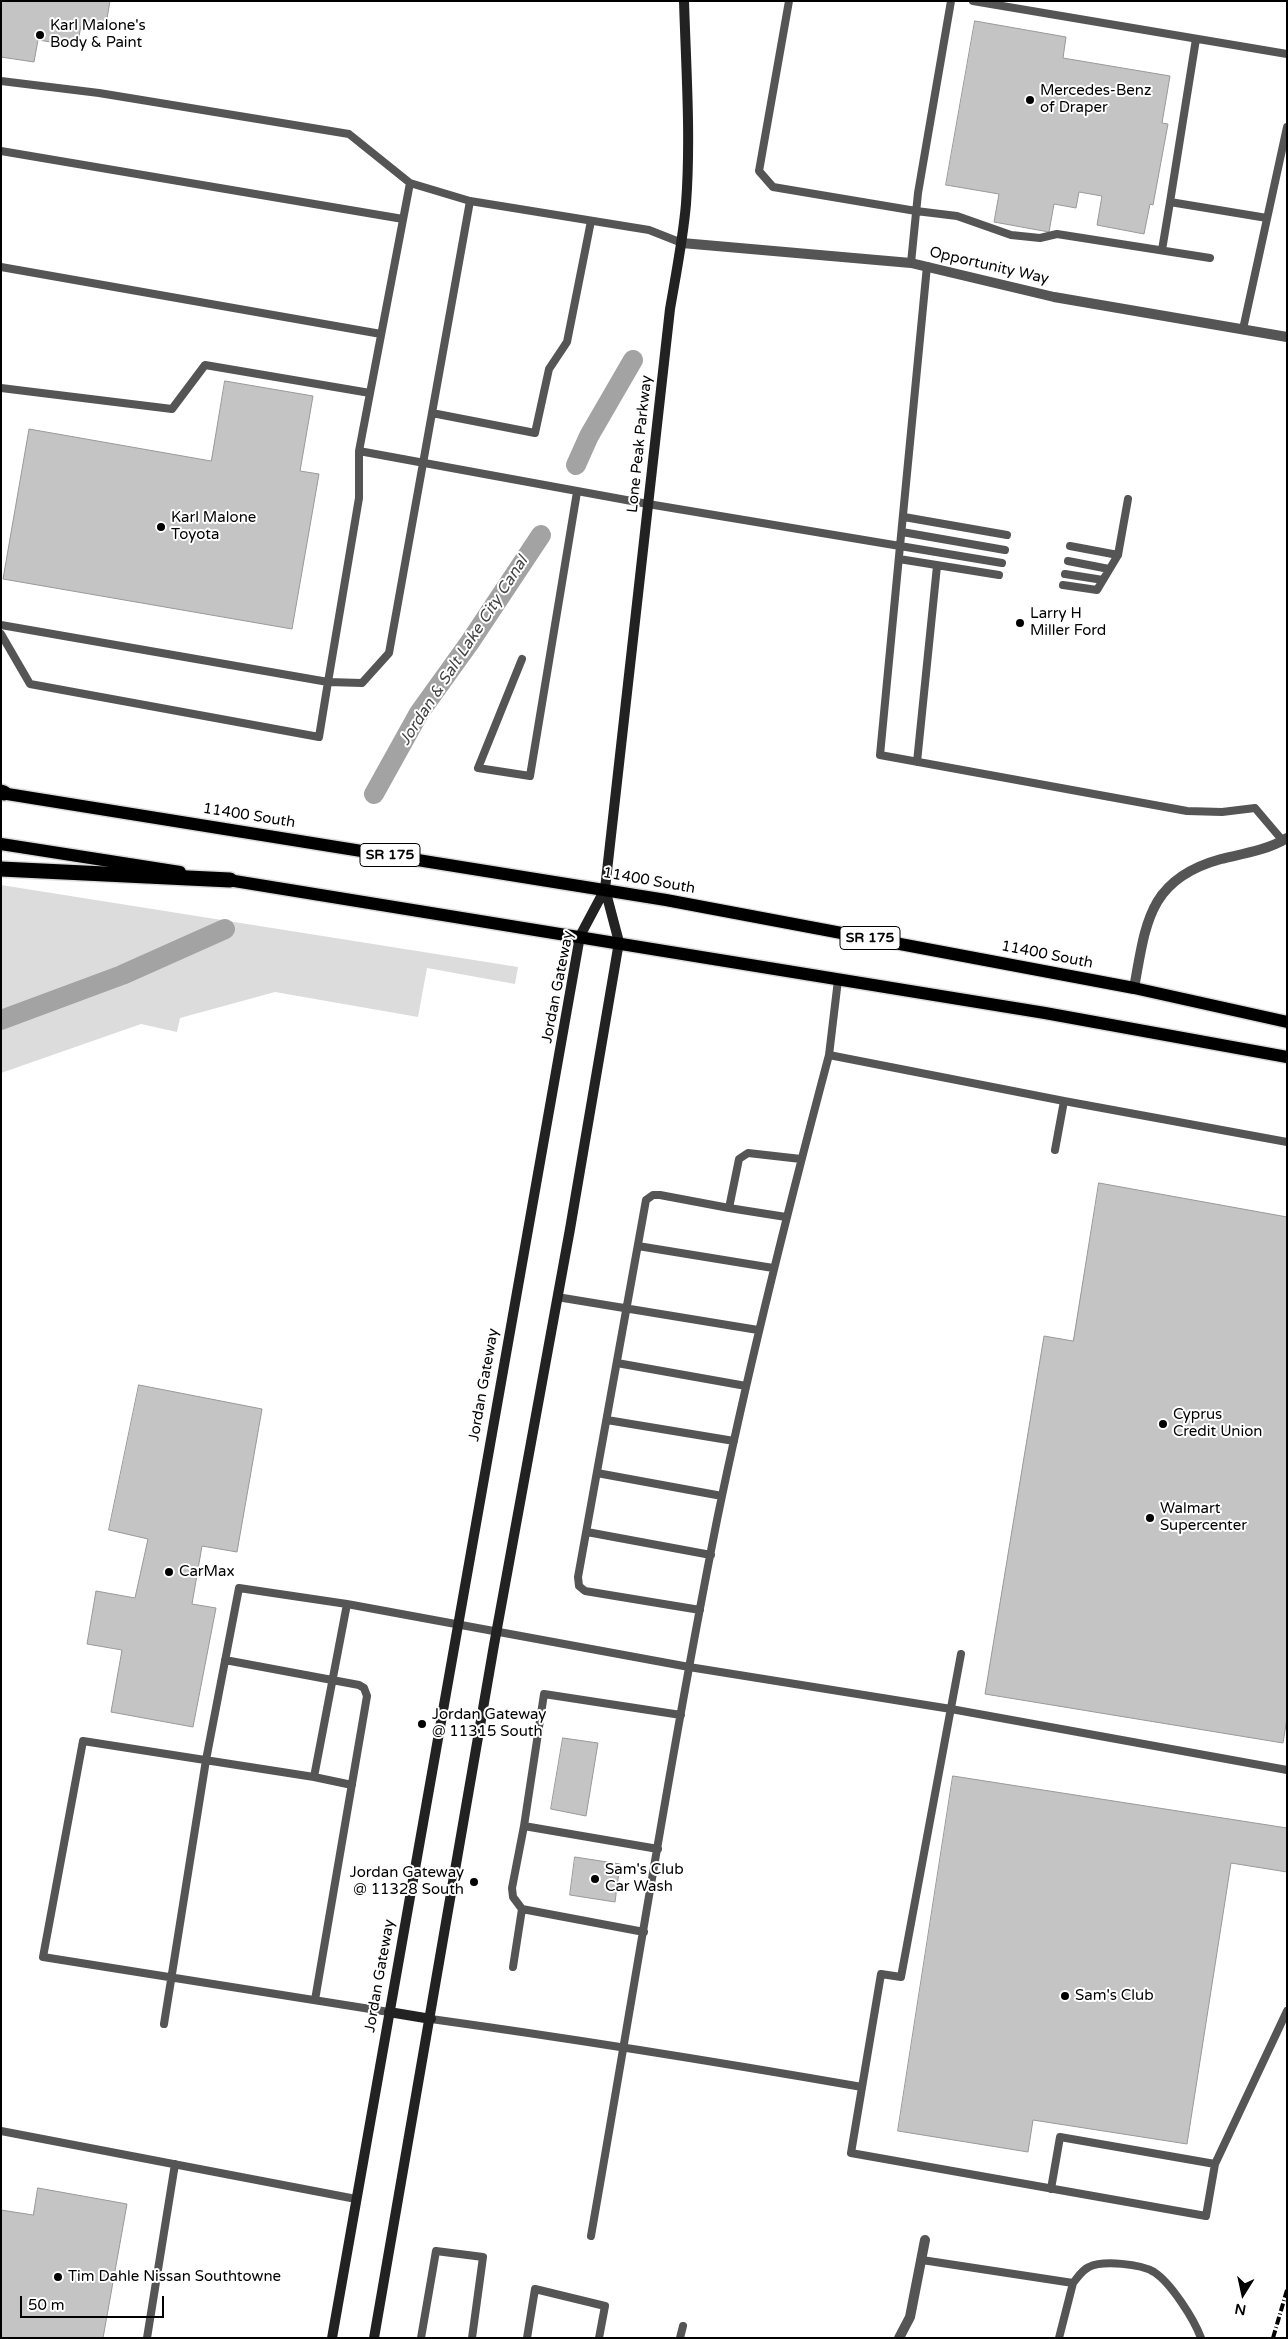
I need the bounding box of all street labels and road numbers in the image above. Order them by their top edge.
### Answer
street label: Opportunity Way [927,243,1051,289]
street label: Lone Peak Parkway [624,374,656,514]
street label: 11400 South [201,800,297,832]
road number: SR 175 [360,844,420,866]
street label: 11400 South [601,864,697,898]
road number: SR 175 [840,926,900,950]
street label: Jordan Gateway [538,929,578,1045]
street label: 11400 South [999,937,1095,973]
street label: Jordan Gateway [465,1327,503,1443]
street label: Jordan Gateway [361,1918,399,2034]

